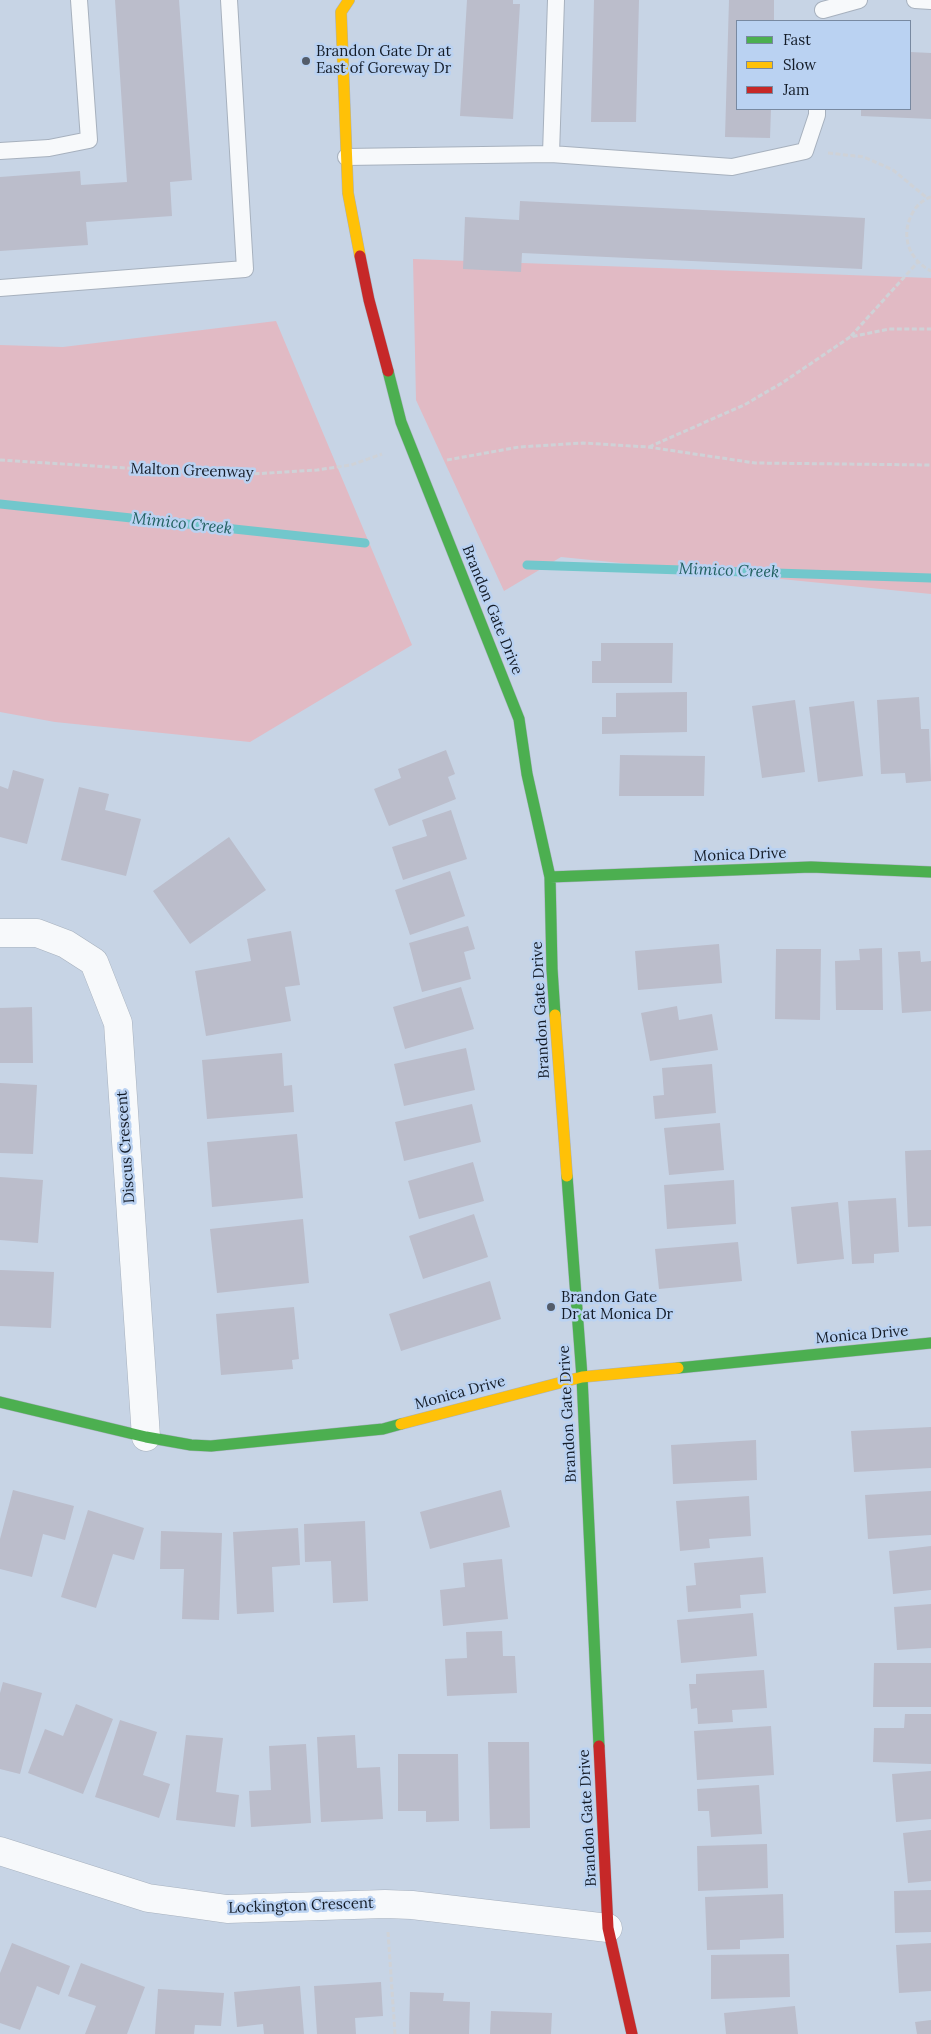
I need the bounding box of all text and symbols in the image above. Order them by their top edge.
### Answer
legend [736,20,911,110]
text: Fast [783,30,811,49]
place label: Brandon Gate Dr at East of Goreway Dr [316,43,451,78]
marker: Brandon Gate Dr at East of Goreway Dr [300,55,312,67]
text: Slow [783,55,816,74]
text: Jam [783,80,810,99]
street label: Malton Greenway [130,460,254,482]
water label: Mimico Creek [131,509,233,539]
street label: Brandon Gate Drive [458,543,526,677]
water label: Mimico Creek [678,560,780,582]
street label: Monica Drive [693,844,787,866]
street label: Brandon Gate Drive [528,941,554,1079]
street label: Discus Crescent [113,1090,139,1204]
place label: Brandon Gate Dr at Monica Dr [561,1289,673,1324]
marker: Brandon Gate Dr at Monica Dr [545,1301,557,1313]
street label: Monica Drive [815,1322,909,1348]
street label: Brandon Gate Drive [555,1345,581,1483]
street label: Monica Drive [413,1372,507,1414]
street label: Brandon Gate Drive [575,1749,601,1887]
street label: Lockington Crescent [228,1894,374,1918]

